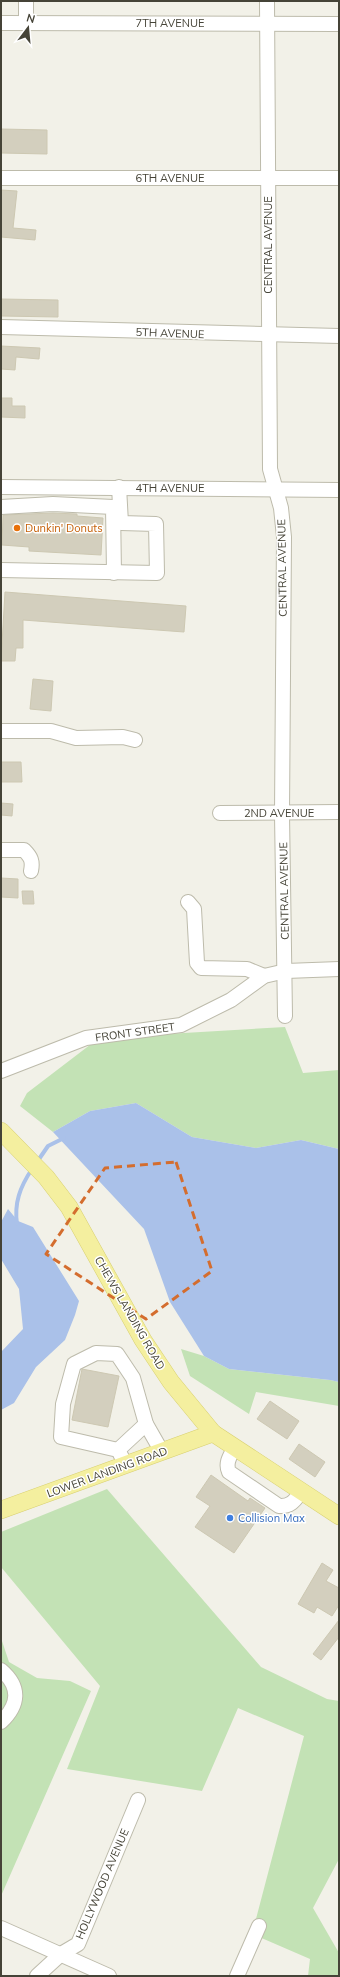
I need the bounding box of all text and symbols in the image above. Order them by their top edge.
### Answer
north arrow [8,8,48,48]
text: N [25,11,37,26]
street label: 7TH AVENUE [136,16,204,30]
street label: 6TH AVENUE [136,171,204,185]
street label: CENTRAL AVENUE [261,196,275,294]
street label: 5TH AVENUE [135,325,205,341]
street label: 4TH AVENUE [136,481,204,495]
street label: CENTRAL AVENUE [274,519,290,617]
place label: Dunkin' Donuts [25,521,103,535]
marker: Dunkin' Donuts [12,523,22,533]
street label: 2ND AVENUE [244,806,314,820]
street label: CENTRAL AVENUE [276,842,292,940]
street label: FRONT STREET [94,1019,176,1045]
street label: CHEWS LANDING ROAD [92,1254,168,1372]
street label: LOWER LANDING ROAD [45,1444,169,1500]
place label: Collision Max [238,1511,305,1525]
marker: Collision Max [225,1513,235,1523]
street label: HOLLYWOOD AVENUE [72,1827,132,1941]

